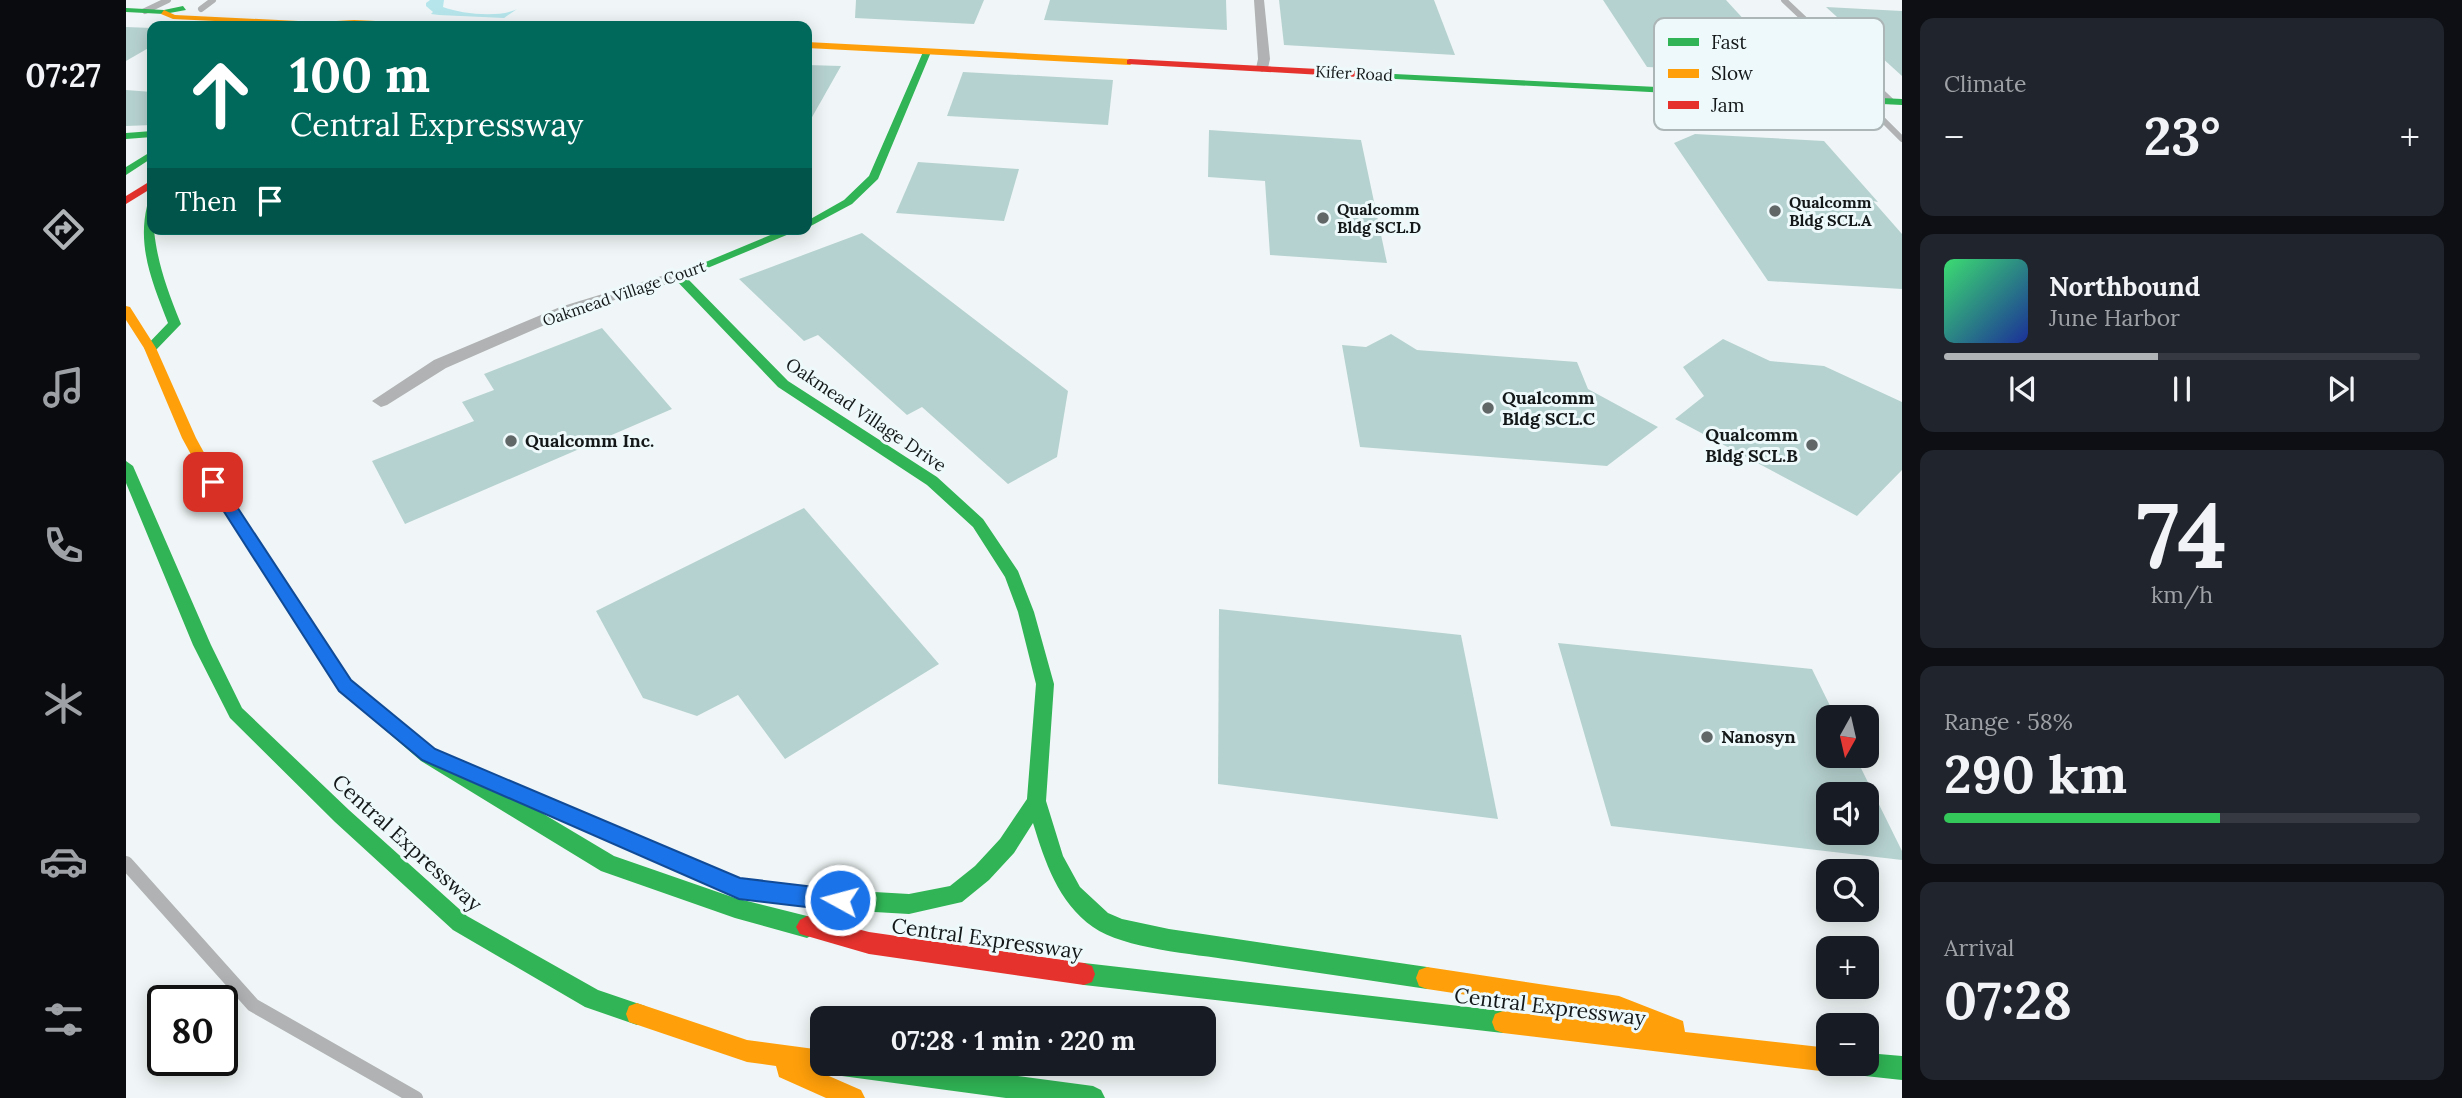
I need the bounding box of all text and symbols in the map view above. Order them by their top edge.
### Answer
legend [1654,18,1884,130]
text: Fast [1711,30,1747,54]
text: 100 m [290,43,430,105]
icon: ahead [175,49,266,140]
text: 07:27 [25,55,101,96]
street label: Kifer Road [1315,61,1394,85]
text: Slow [1711,61,1754,85]
text: Climate [1944,69,2026,98]
text: Jam [1710,93,1745,117]
text: 23° [2144,103,2220,169]
text: Central Expressway [290,104,583,145]
text: − [1944,113,1964,161]
text: + [2400,113,2420,161]
icon: arrive [251,182,289,220]
text: Then [175,185,237,218]
place label: Qualcomm Bldg SCL.A [1789,192,1872,230]
place label: Qualcomm Bldg SCL.D [1337,199,1421,237]
marker: Qualcomm Bldg SCL.A [1767,203,1783,219]
icon: directions [39,205,88,254]
marker: Qualcomm Bldg SCL.D [1315,210,1331,226]
street label: Oakmead Village Court [540,255,709,330]
text: Northbound [2049,270,2200,303]
text: June Harbor [2049,303,2180,332]
street label: Oakmead Village Drive [782,352,951,477]
icon: music [39,363,88,412]
icon: previous [2004,370,2042,408]
icon: pause [2163,370,2201,408]
icon: next [2322,370,2360,408]
place label: Qualcomm Bldg SCL.C [1502,386,1596,430]
marker: Qualcomm Bldg SCL.C [1480,400,1496,416]
place label: Qualcomm Bldg SCL.B [1705,423,1798,467]
place label: Qualcomm Inc. [525,429,654,452]
marker: Qualcomm Inc. [503,433,519,449]
marker: Qualcomm Bldg SCL.B [1804,437,1820,453]
pin [183,452,243,512]
icon: arrive [194,463,232,501]
text: 74 [2137,476,2227,593]
icon: phone [39,521,88,570]
text: km/h [2151,580,2213,609]
icon: climate [39,679,88,728]
north arrow [1816,705,1880,768]
map controls [1816,705,1879,1076]
text: Range · 58% [1944,707,2073,736]
place label: Nanosyn [1721,725,1796,748]
marker: Nanosyn [1699,729,1715,745]
text: 290 km [1944,741,2127,807]
street label: Central Expressway [327,768,488,917]
button: sound [1816,782,1879,845]
icon: car [39,837,88,886]
button: search [1816,859,1879,922]
position arrow [803,863,877,937]
street label: Central Expressway [890,912,1084,965]
text: Arrival [1944,933,2014,962]
button: + [1816,936,1879,999]
text: 07:28 [1944,967,2072,1033]
street label: Central Expressway [1453,981,1647,1032]
speed limit sign: 80 [147,985,238,1076]
icon: filters [39,995,88,1044]
button: − [1816,1013,1879,1076]
text: 07:28 · 1 min · 220 m [891,1024,1135,1057]

